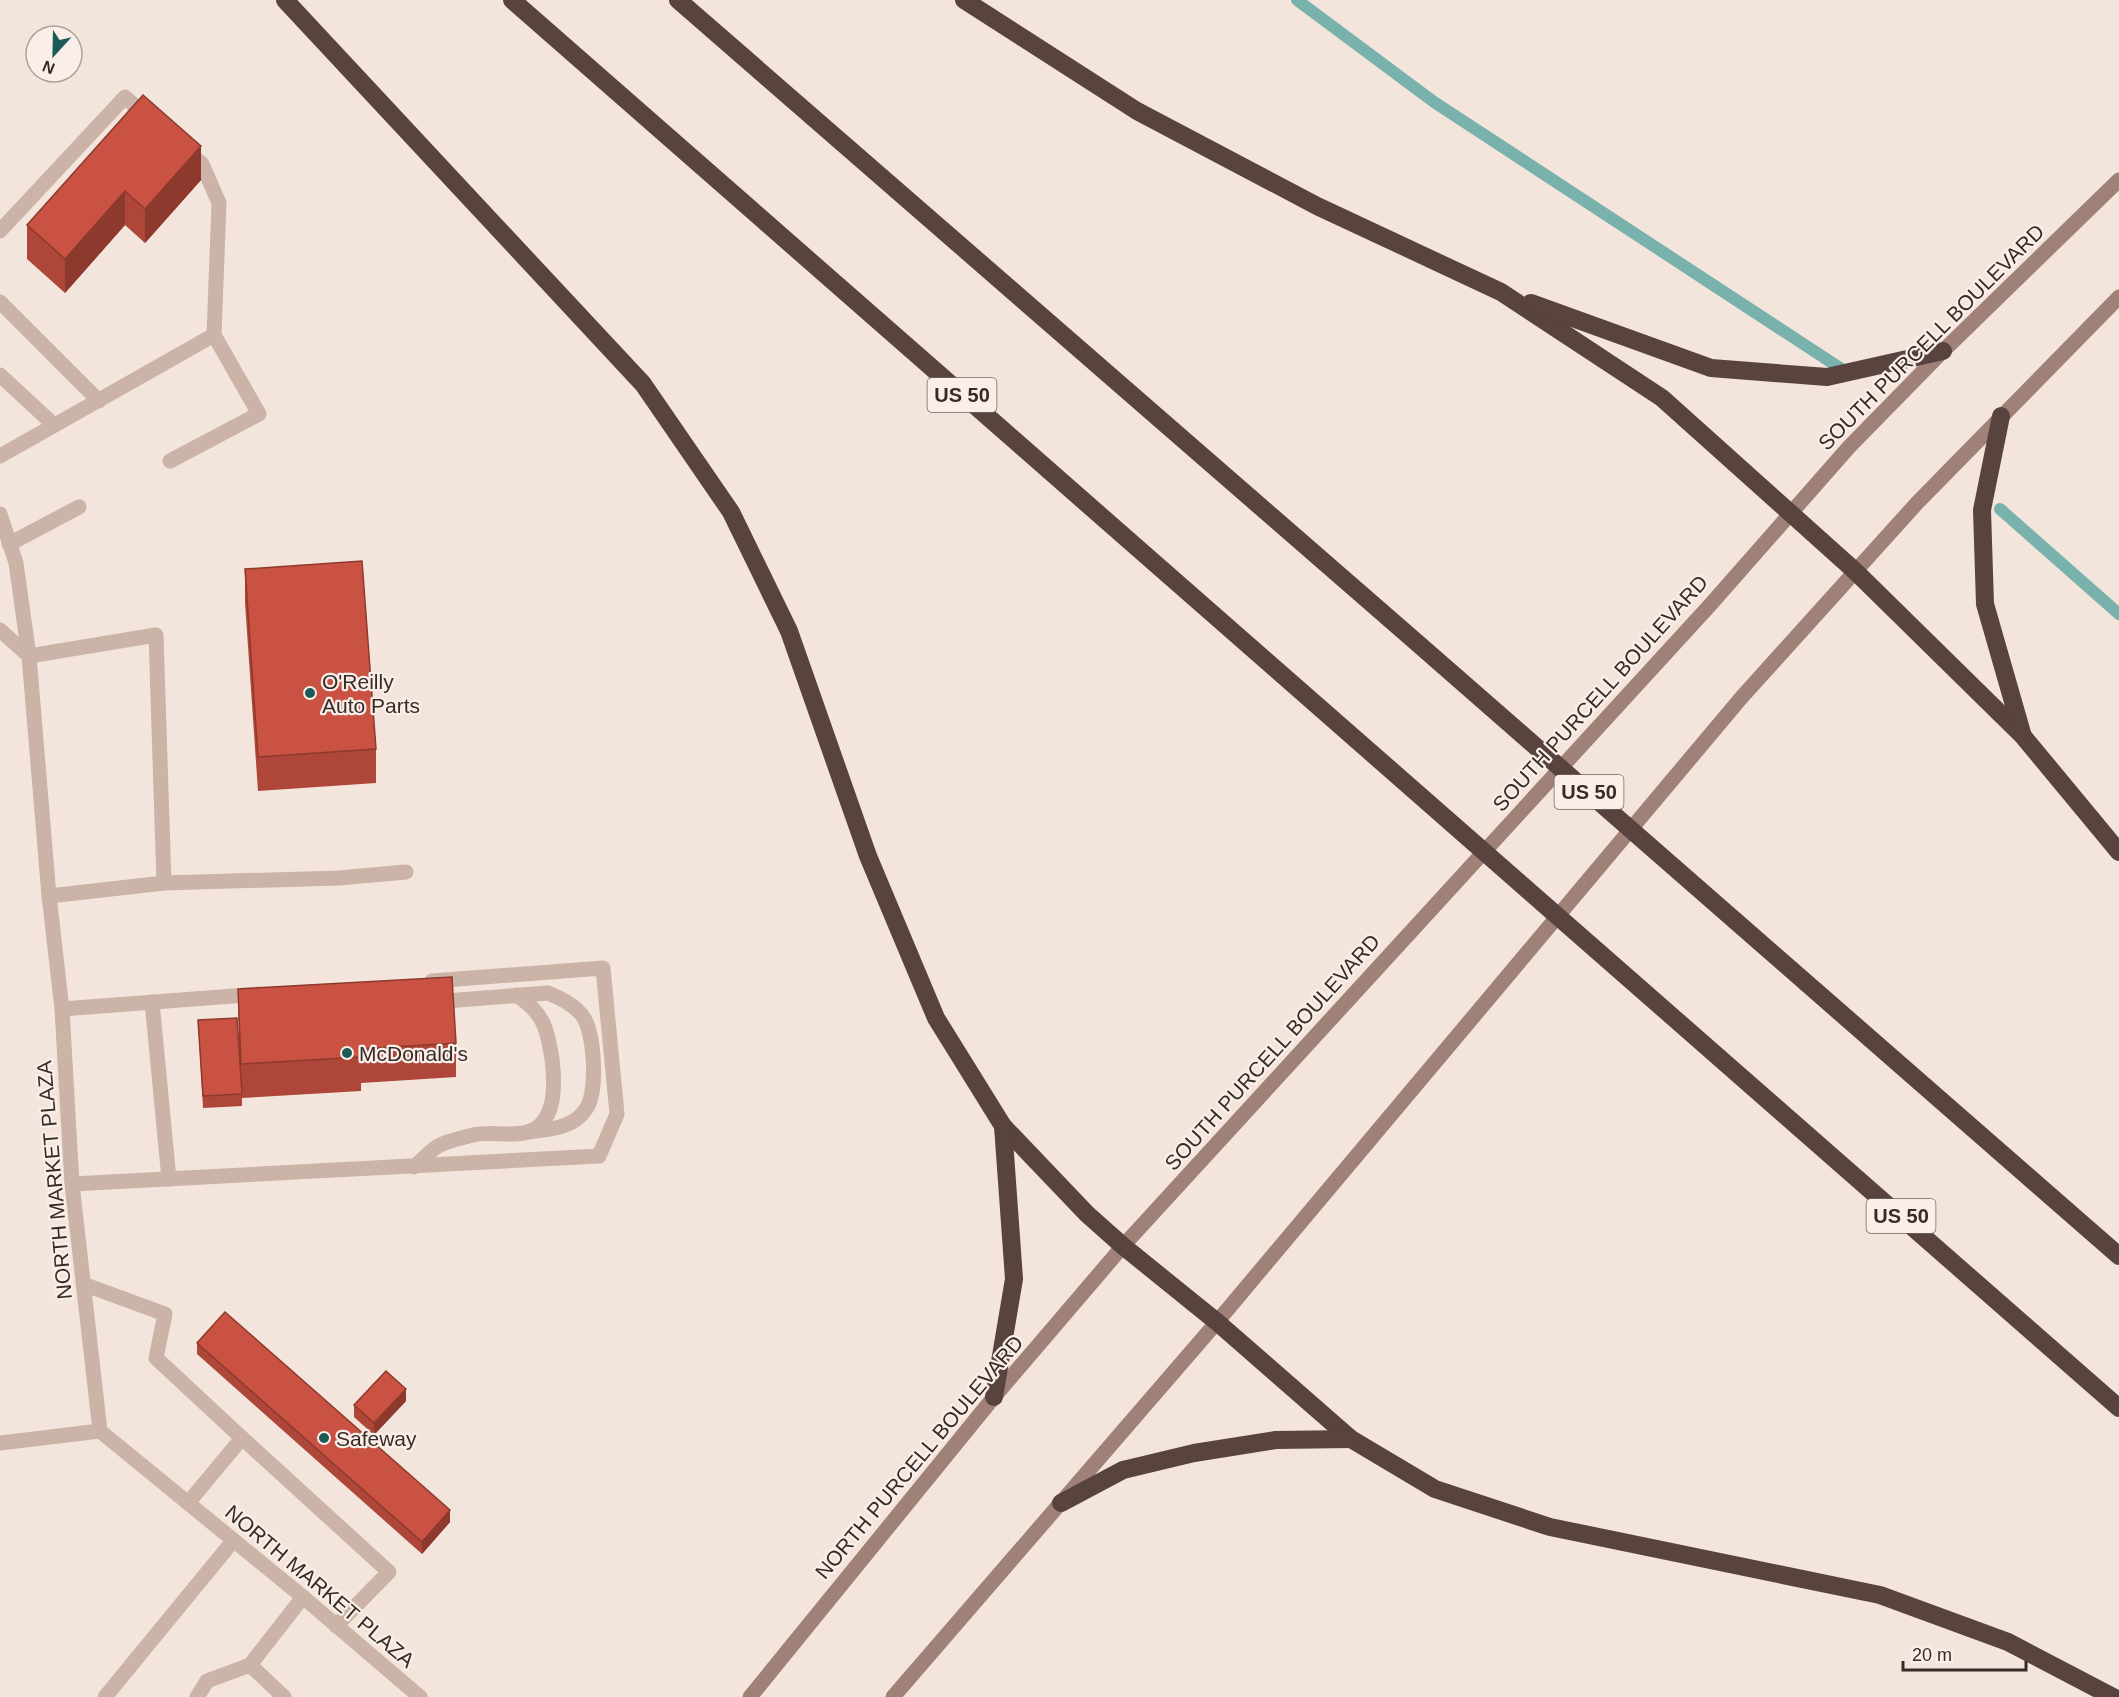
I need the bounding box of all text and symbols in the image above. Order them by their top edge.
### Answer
north arrow [24,24,84,84]
text: N [40,57,57,77]
street label: SOUTH PURCELL BOULEVARD [1814,220,2048,454]
road number: US 50 [928,378,996,412]
street label: SOUTH PURCELL BOULEVARD [1488,570,1712,816]
place label: O'Reilly Auto Parts [322,670,420,717]
marker: O'Reilly Auto Parts [303,686,317,700]
road number: US 50 [1554,775,1624,809]
street label: SOUTH PURCELL BOULEVARD [1160,929,1384,1175]
place label: McDonald's [359,1042,468,1065]
marker: McDonald's [340,1046,354,1060]
street label: NORTH MARKET PLAZA [32,1060,76,1300]
road number: US 50 [1866,1199,1936,1233]
street label: NORTH PURCELL BOULEVARD [811,1331,1027,1583]
place label: Safeway [336,1427,417,1450]
marker: Safeway [317,1431,331,1445]
street label: NORTH MARKET PLAZA [221,1500,419,1672]
scale bar [1903,1634,2026,1672]
text: 20 m [1912,1645,1952,1665]

